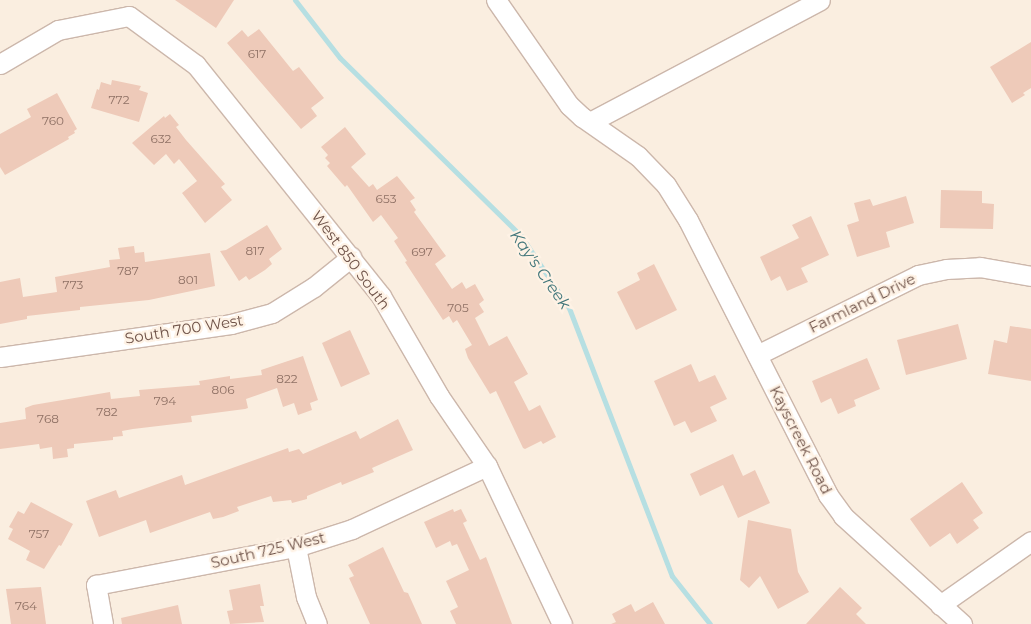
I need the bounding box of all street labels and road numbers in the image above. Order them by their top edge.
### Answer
street label: West 850 South [308,207,394,313]
street label: Farmland Drive [806,269,918,337]
street label: South 700 West [124,311,244,347]
street label: Kayscreek Road [766,383,836,497]
street label: South 725 West [209,528,327,572]

